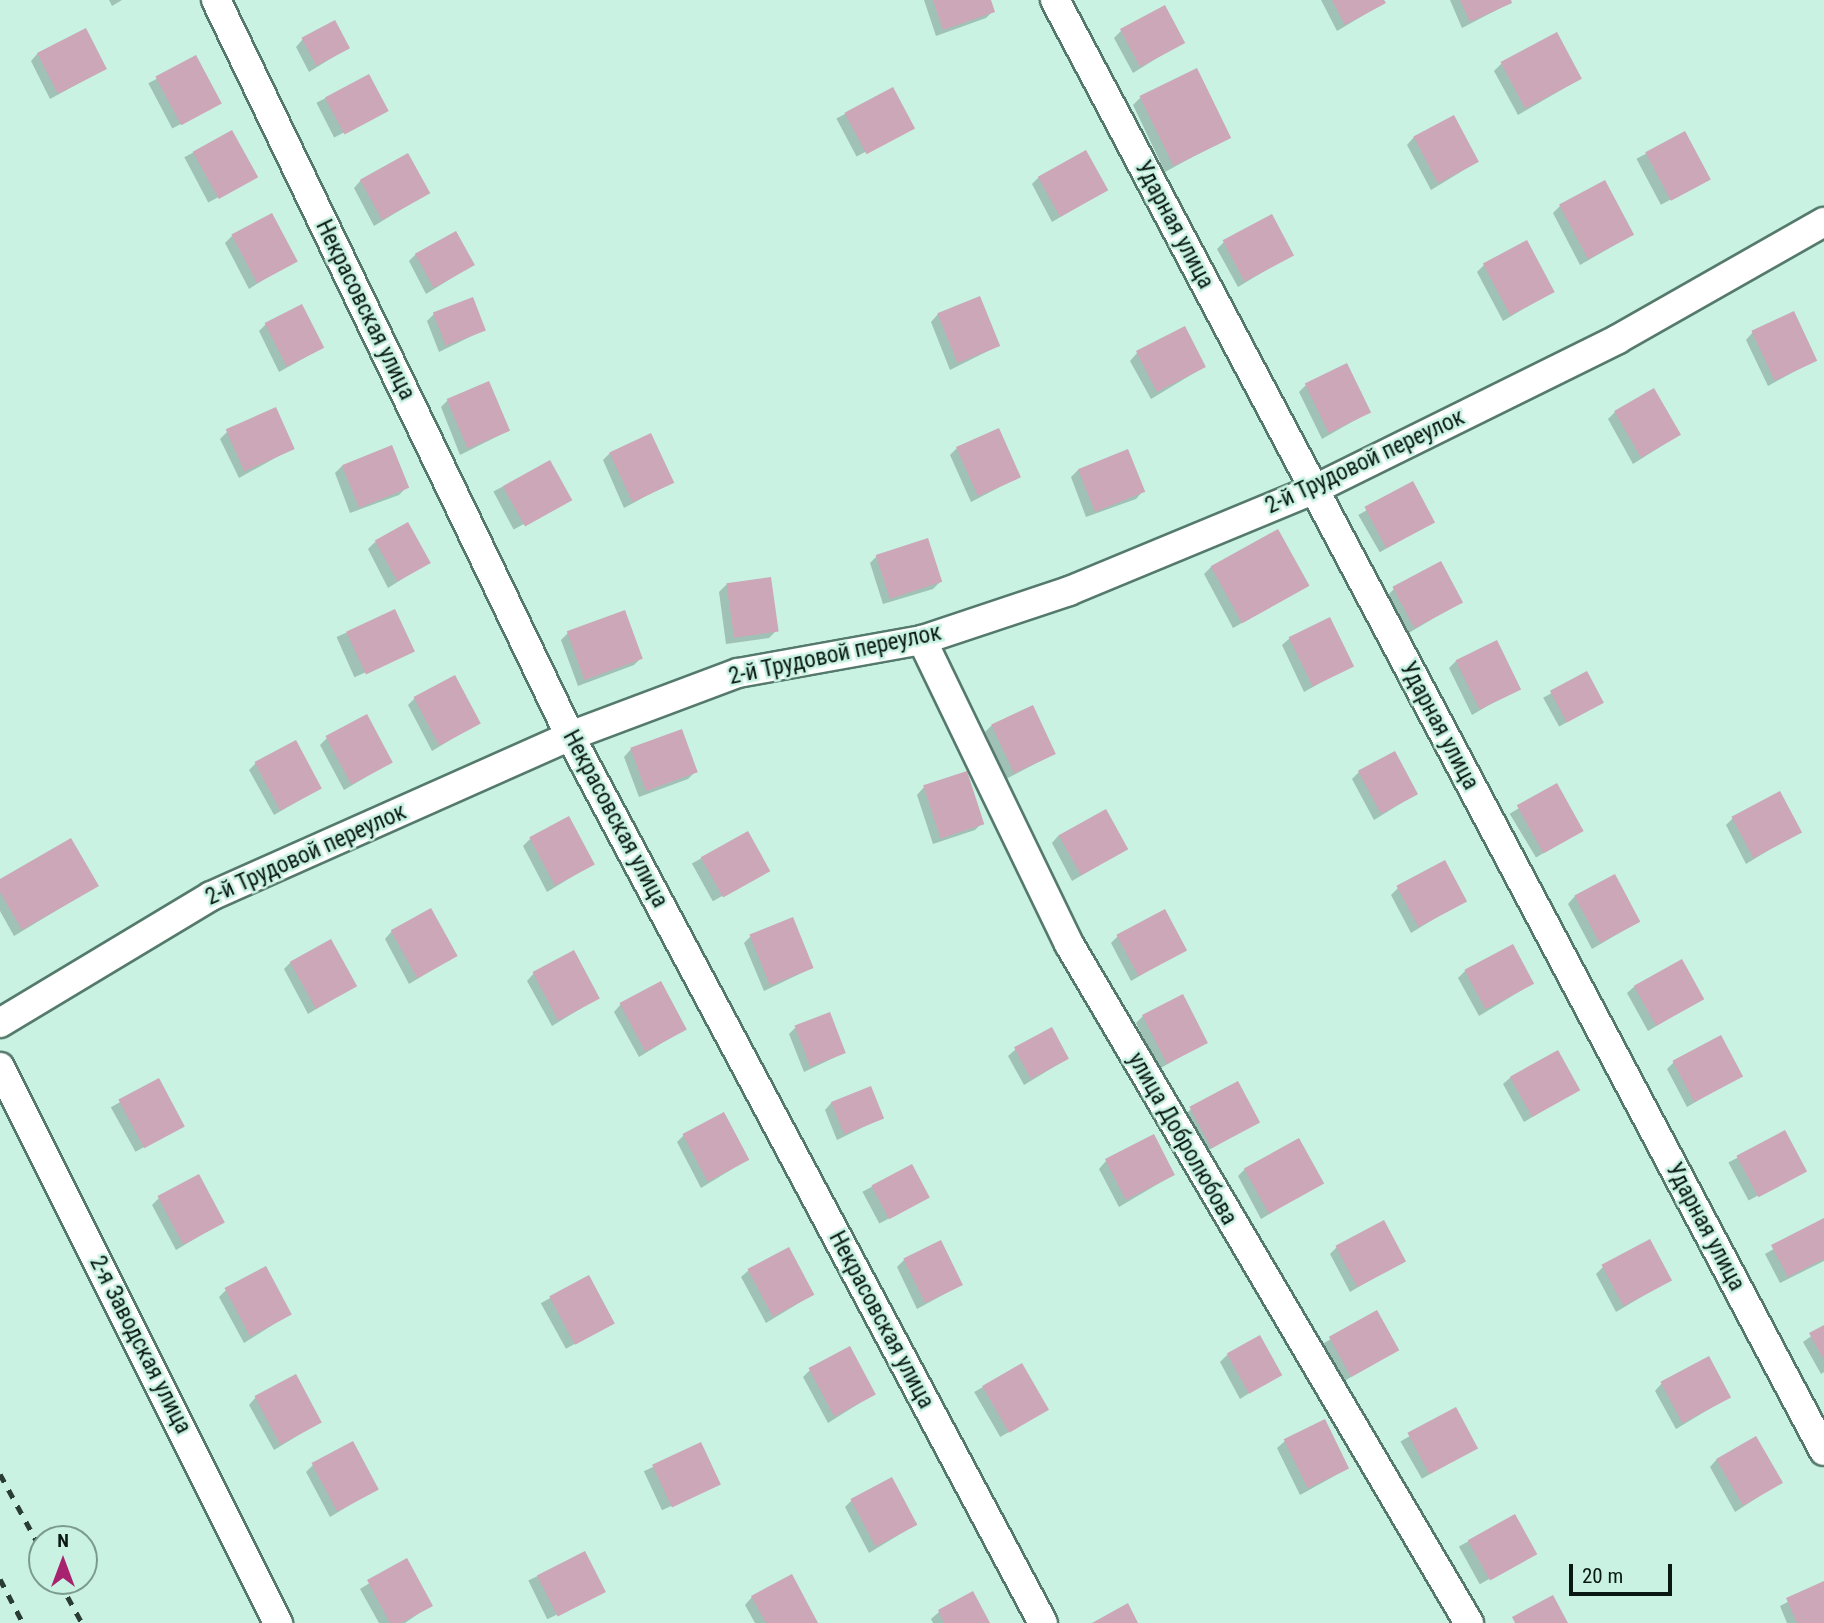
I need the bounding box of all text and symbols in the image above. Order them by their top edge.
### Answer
street label: Ударная улица [1129,156,1219,294]
street label: Некрасовская улица [309,215,421,405]
street label: 2-й Трудовой переулок [1261,404,1469,520]
street label: 2-й Трудовой переулок [726,619,944,691]
street label: Ударная улица [1394,657,1484,795]
street label: Некрасовская улица [557,726,673,912]
street label: 2-й Трудовой переулок [201,798,411,912]
street label: улица Добролюбова [1121,1048,1243,1230]
street label: Ударная улица [1660,1158,1750,1296]
street label: Некрасовская улица [823,1227,939,1413]
street label: 2-я Заводская улица [83,1252,197,1438]
north arrow [28,1525,98,1595]
text: N [57,1529,69,1552]
scale bar [1572,1550,1675,1594]
text: 20 m [1582,1564,1623,1588]

